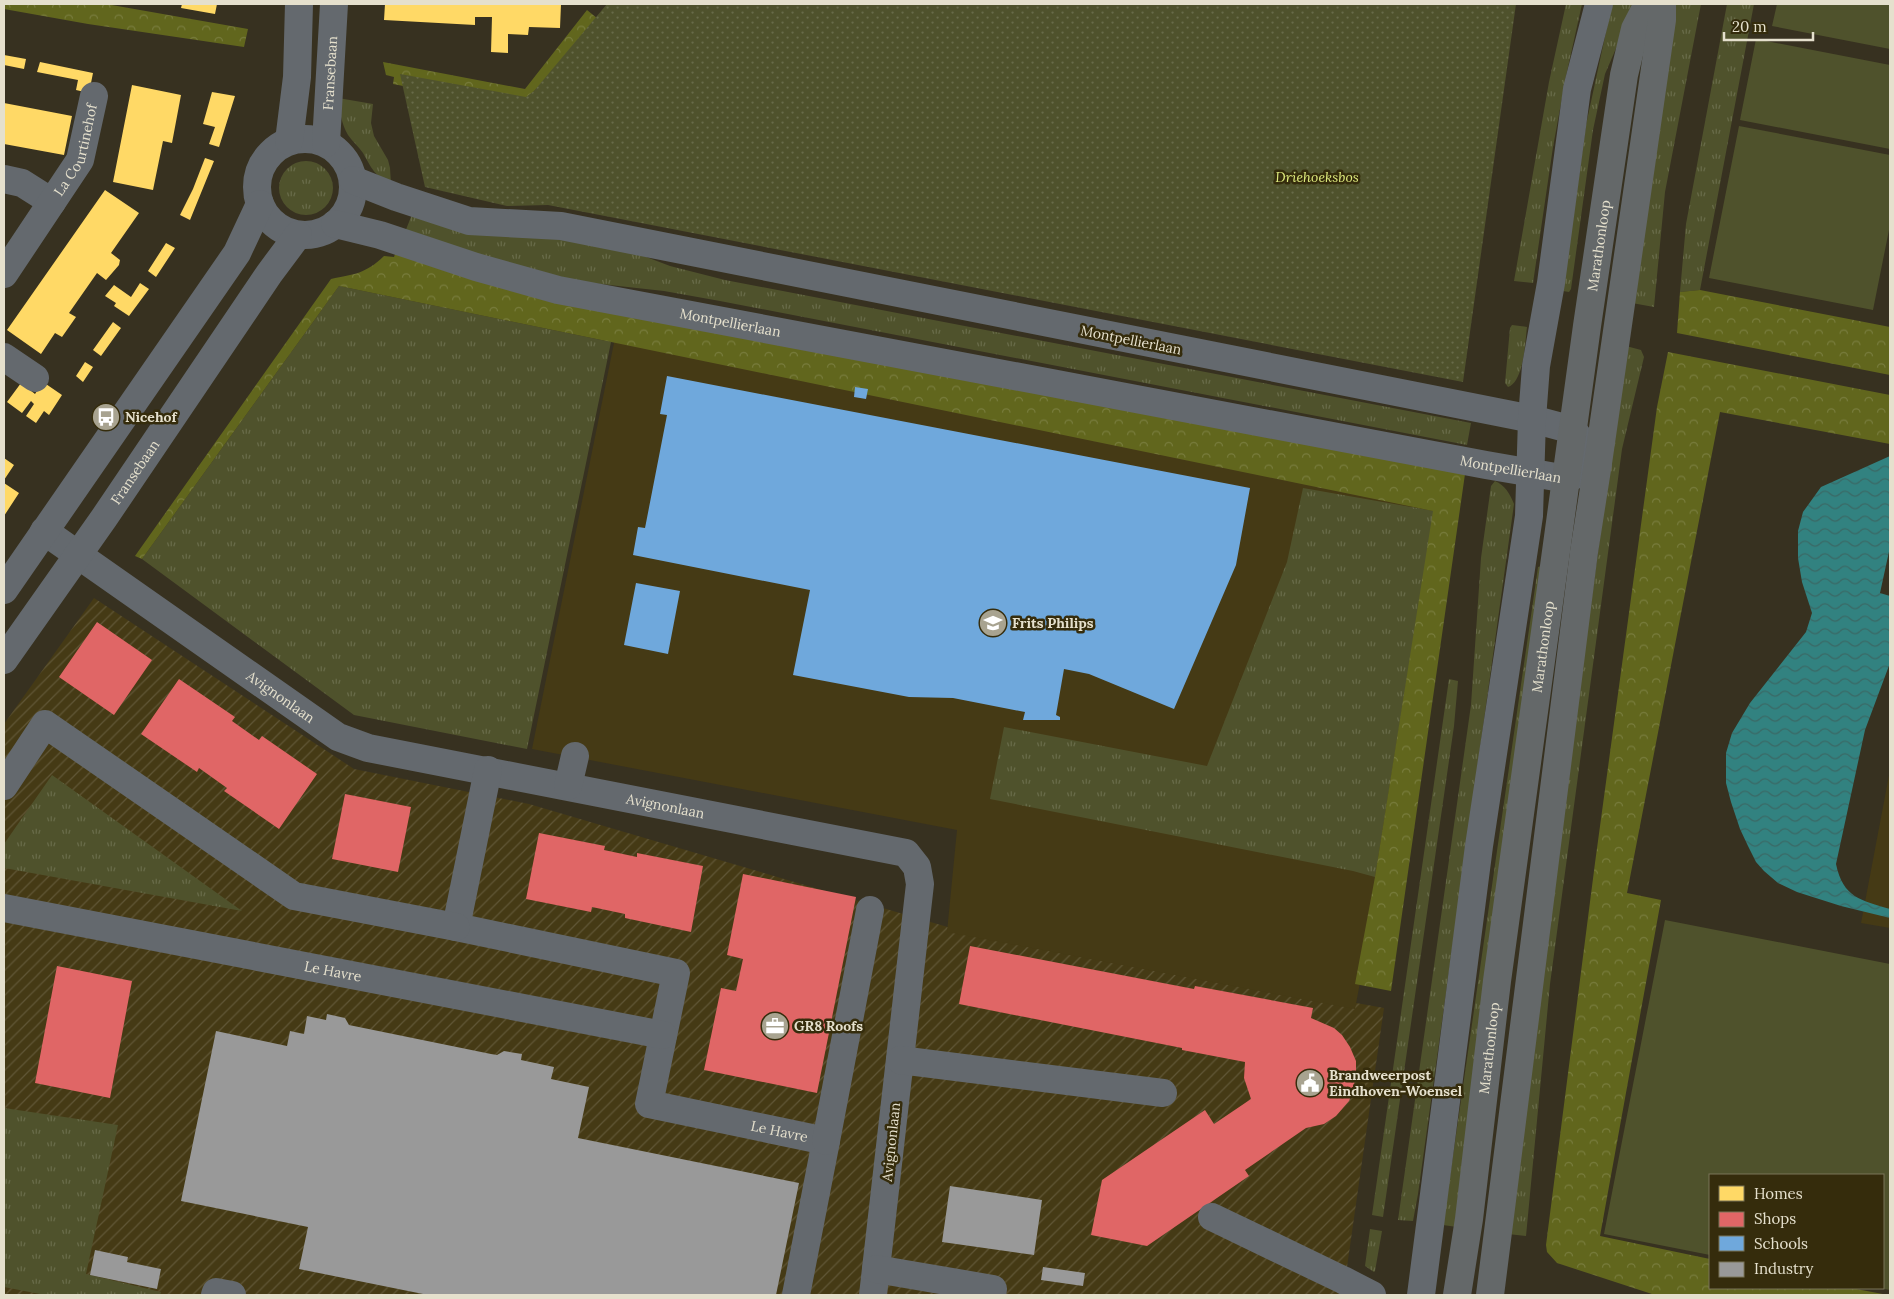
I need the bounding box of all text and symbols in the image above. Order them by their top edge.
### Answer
scale bar [1724,10,1813,42]
text: 20 m [1732,17,1767,36]
street label: Fransebaan [319,35,341,111]
street label: La Courtinehof [50,101,101,199]
park label: Driehoeksbos [1275,168,1359,186]
street label: Marathonloop [1583,199,1614,293]
street label: Montpellierlaan [678,304,783,341]
street label: Montpellierlaan [1079,321,1184,359]
bus stop icon: Nicehof [91,402,121,432]
place label: Nicehof [125,408,177,426]
street label: Fransebaan [107,436,164,508]
street label: Montpellierlaan [1458,451,1563,487]
street label: Marathonloop [1528,600,1558,694]
school or university icon: Frits Philips [978,608,1008,638]
place label: Frits Philips [1012,614,1094,632]
street label: Avignonlaan [242,666,319,727]
street label: Avignonlaan [624,789,707,823]
street label: Le Havre [303,957,363,986]
street label: Marathonloop [1475,1001,1503,1095]
office icon: GR8 Roofs [760,1011,790,1041]
place label: GR8 Roofs [794,1017,863,1035]
place label: Brandweerpost Eindhoven-Woensel [1329,1066,1463,1100]
public building icon: Brandweerpost Eindhoven-Woensel [1295,1068,1325,1098]
street label: Avignonlaan [878,1101,904,1183]
street label: Le Havre [749,1117,810,1146]
legend [1709,1174,1884,1289]
text: Homes [1754,1184,1803,1203]
text: Shops [1754,1209,1796,1228]
text: Schools [1754,1234,1808,1253]
text: Industry [1754,1259,1813,1278]

